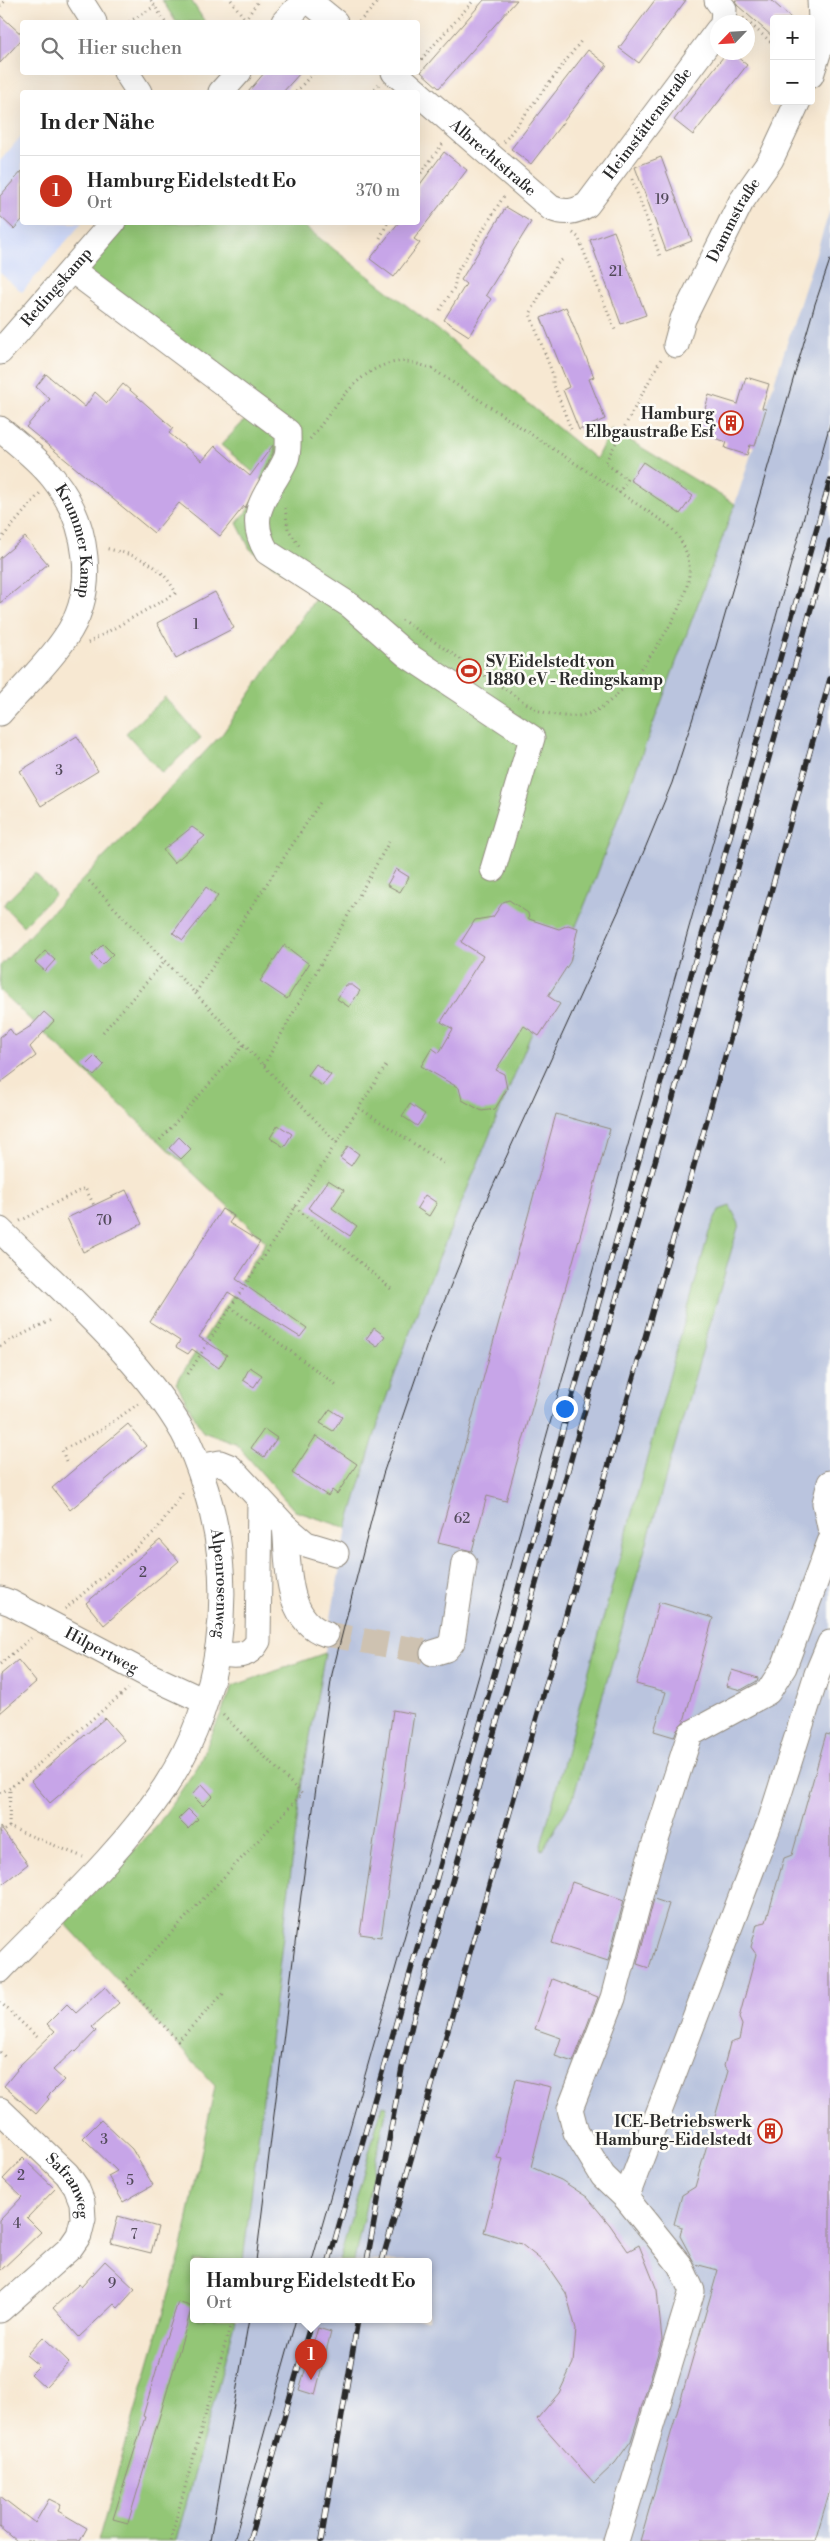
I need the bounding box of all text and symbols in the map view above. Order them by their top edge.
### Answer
north arrow [710,15,755,60]
map controls [770,15,815,105]
button: + [770,15,815,60]
search box [20,20,420,75]
icon: search [38,34,66,62]
text: Hier suchen [78,36,182,60]
button: − [770,60,815,105]
street label: Heimstättenstraße [599,64,696,184]
text: In der Nähe [40,110,155,136]
street label: Albrechtstraße [445,114,540,201]
text: Hamburg Eidelstedt Eo [87,169,296,193]
street label: Dammstraße [703,174,765,266]
text: 1 [52,181,60,201]
text: 370 m [356,181,400,201]
house number: 19 [655,191,669,209]
text: Ort [87,193,113,213]
street label: Redingskamp [17,243,96,331]
house number: 21 [609,263,623,281]
place label: Hamburg Elbgaustraße Esf [585,404,716,442]
building icon: Hamburg Elbgaustraße Esf [718,410,744,436]
street label: Krummer Kamp [50,480,96,600]
house number: 1 [193,616,199,634]
place label: SV Eidelstedt von 1880 eV - Redingskamp [486,652,663,690]
sports icon: SV Eidelstedt von 1880 eV - Redingskamp [456,658,482,684]
house number: 3 [55,762,63,780]
house number: 70 [96,1212,112,1230]
your location [552,1396,578,1422]
house number: 62 [454,1510,470,1528]
street label: Alpenrosenweg [206,1526,232,1640]
house number: 2 [139,1564,147,1582]
street label: Hilpertweg [61,1623,142,1679]
place label: ICE-Betriebswerk Hamburg-Eidelstedt [595,2112,753,2150]
building icon: ICE-Betriebswerk Hamburg-Eidelstedt [757,2118,783,2144]
house number: 3 [100,2131,108,2149]
street label: Safranweg [41,2149,93,2220]
house number: 2 [17,2167,25,2185]
house number: 5 [126,2172,134,2190]
house number: 4 [13,2215,21,2233]
house number: 7 [130,2226,138,2244]
popup [190,2258,432,2323]
text: Hamburg Eidelstedt Eo [206,2269,416,2293]
house number: 9 [108,2275,116,2293]
text: Ort [206,2293,232,2313]
pin: 1 [295,2339,327,2380]

